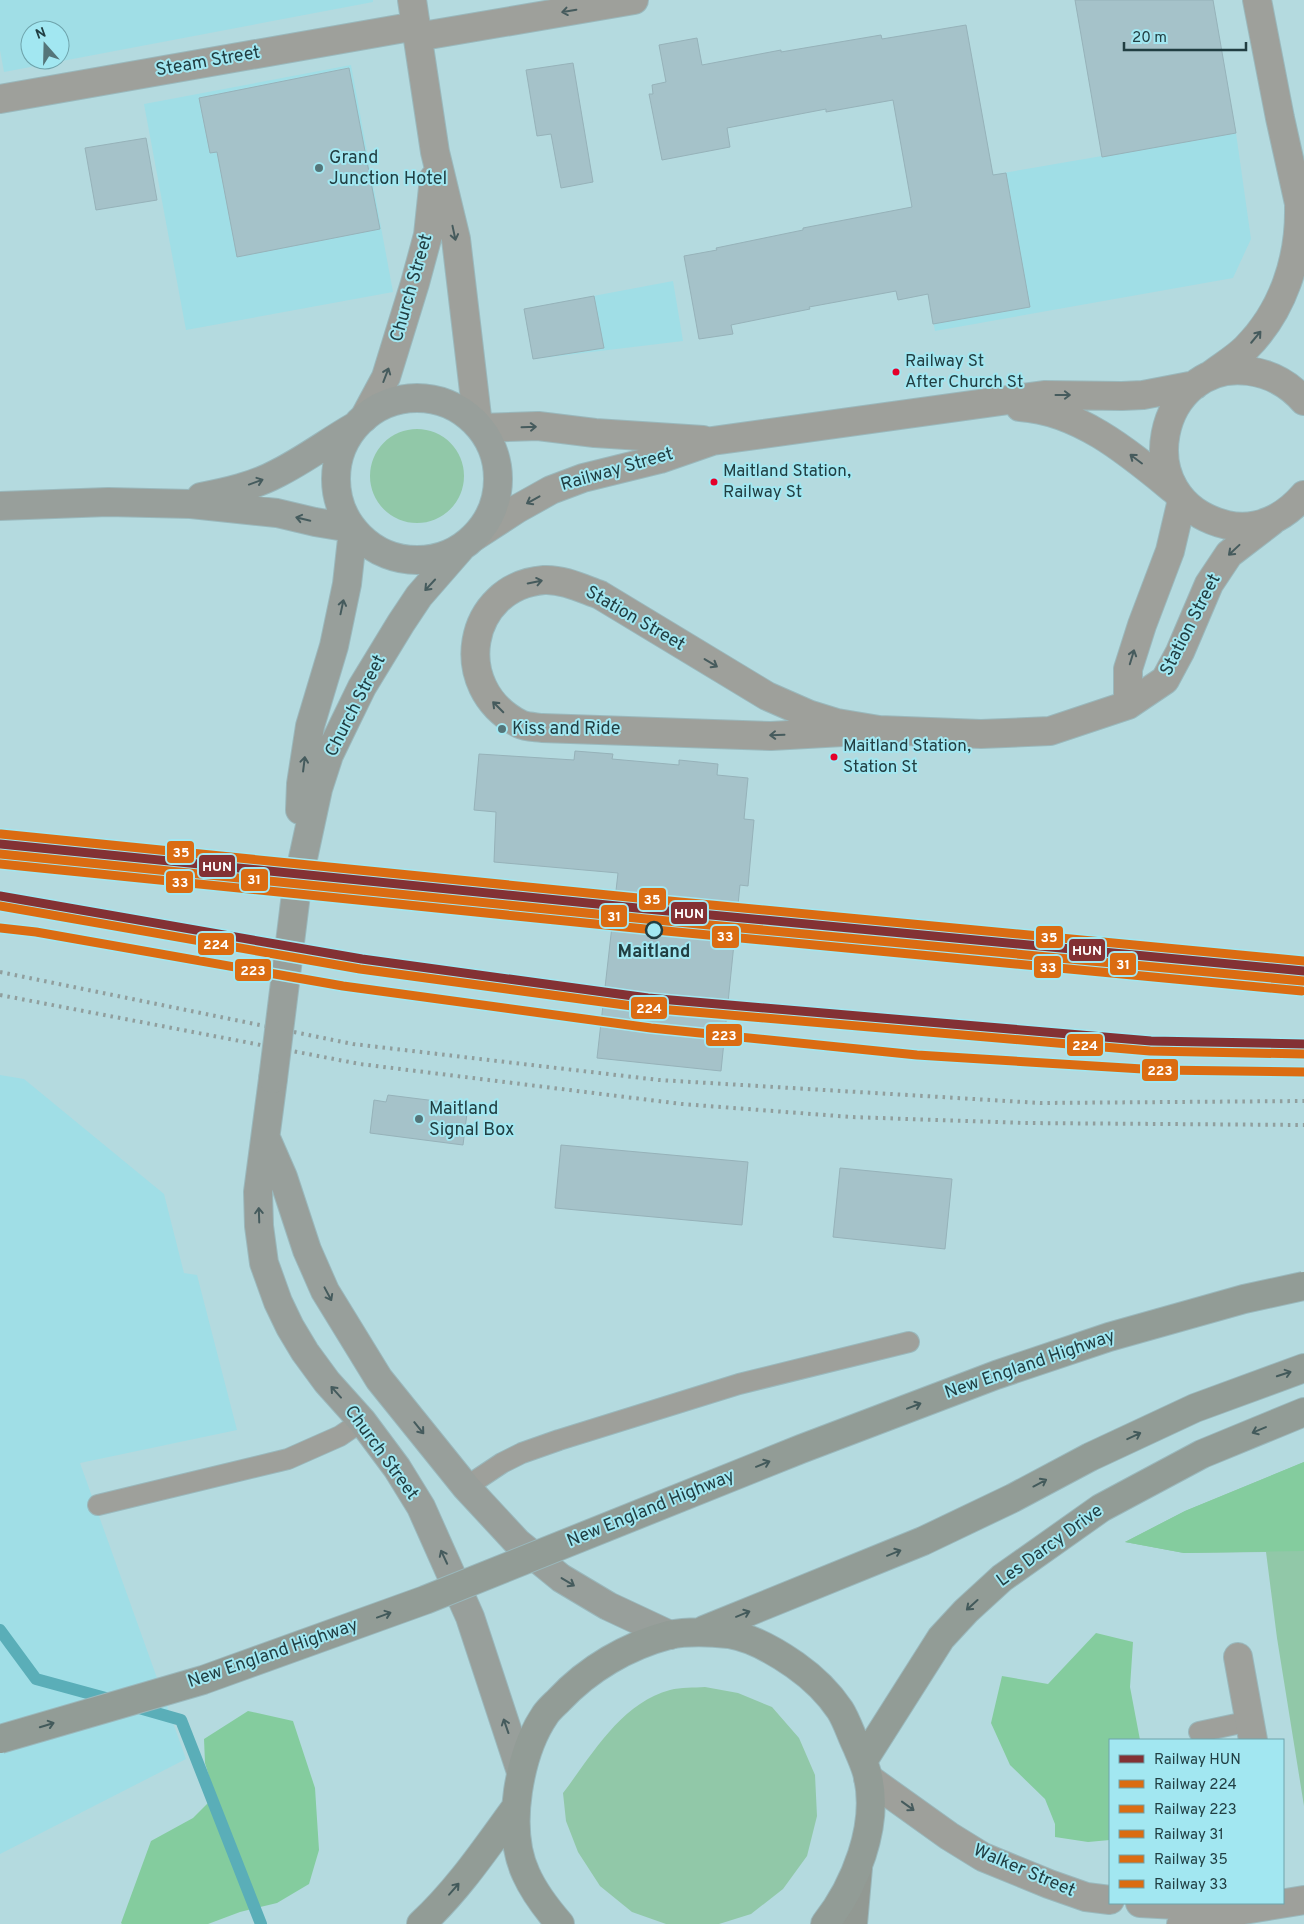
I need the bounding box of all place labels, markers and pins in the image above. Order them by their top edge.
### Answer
place label: Grand Junction Hotel [329,147,447,191]
marker: Grand Junction Hotel [313,162,325,174]
place label: Railway St After Church St [905,351,1023,394]
marker: Railway St After Church St [891,367,901,377]
place label: Maitland Station, Railway St [723,461,851,504]
marker: Maitland Station, Railway St [709,477,719,487]
place label: Kiss and Ride [512,718,620,741]
marker: Kiss and Ride [496,723,508,735]
place label: Maitland Station, Station St [843,736,971,779]
marker: Maitland Station, Station St [829,752,839,762]
marker: Maitland [645,921,663,939]
place label: Maitland [618,941,690,964]
place label: Maitland Signal Box [429,1098,514,1142]
marker: Maitland Signal Box [413,1113,425,1125]

